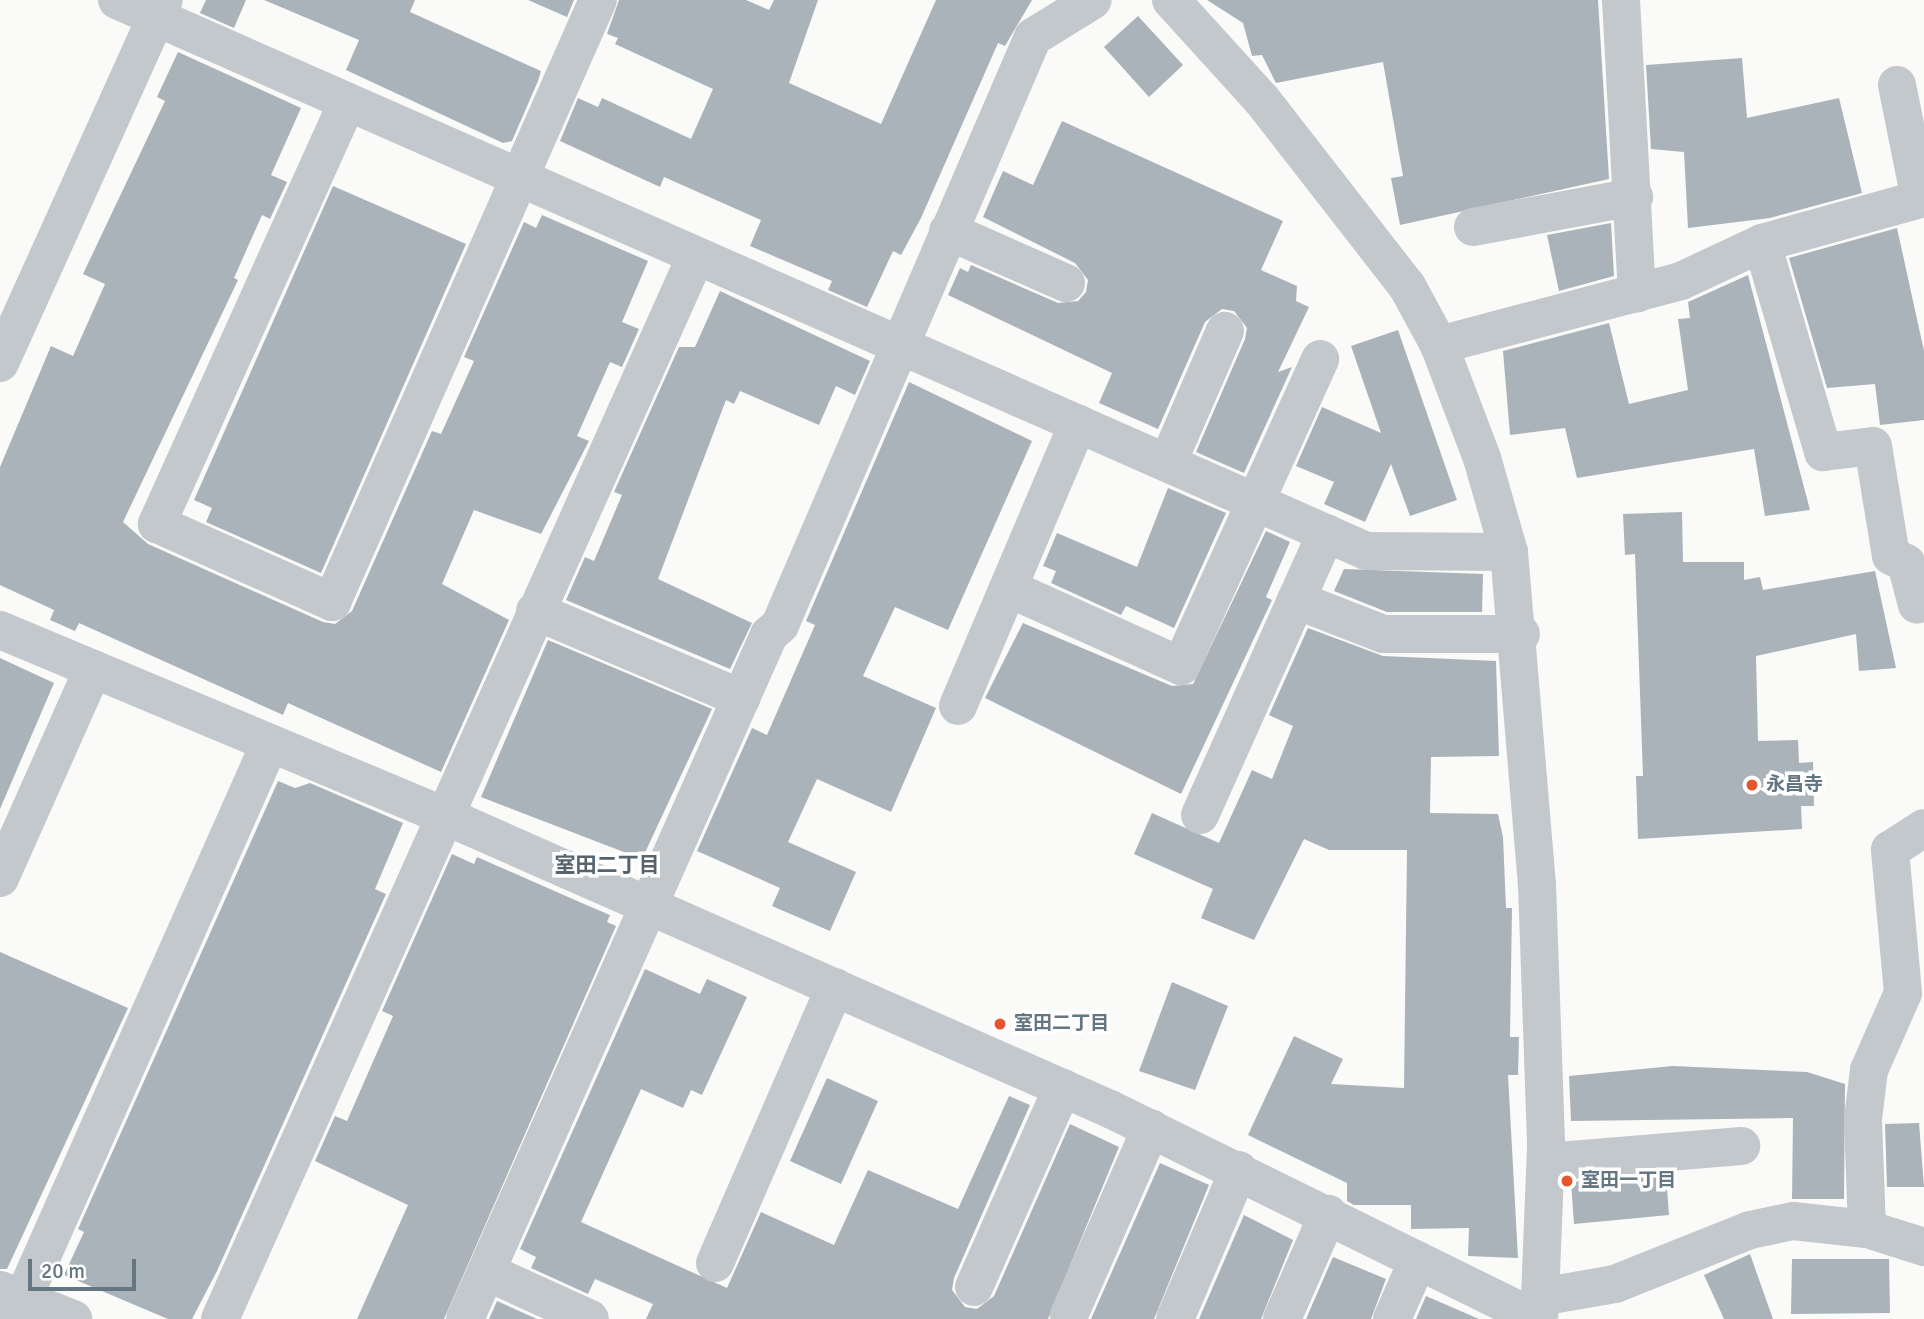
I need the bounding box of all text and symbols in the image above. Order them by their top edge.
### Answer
place label: 永昌寺 [1766,774,1823,796]
marker: 永昌寺 [1744,777,1760,793]
district label: 室田二丁目 [555,852,659,878]
place label: 室田二丁目 [1014,1013,1109,1035]
marker: 室田二丁目 [992,1016,1008,1032]
place label: 室田一丁目 [1581,1170,1676,1192]
marker: 室田一丁目 [1559,1173,1575,1189]
scale bar [32,1246,140,1290]
text: 20 m [41,1258,85,1284]

